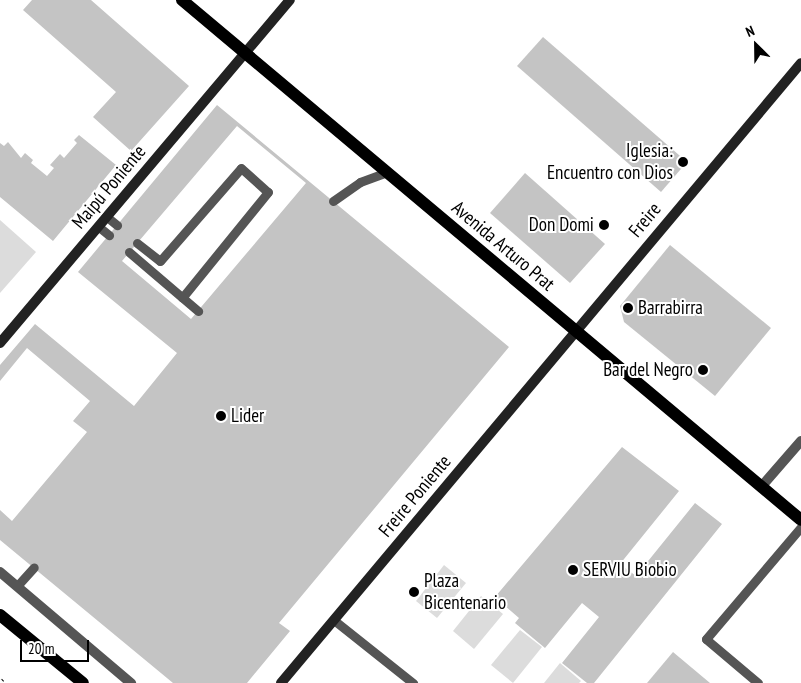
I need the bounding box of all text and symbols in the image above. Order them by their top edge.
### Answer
north arrow [731,20,781,70]
text: N [743,21,757,41]
place label: Iglesia: Encuentro con Dios [547,140,673,184]
street label: Maipú Poniente [67,141,151,233]
marker: Iglesia: Encuentro con Dios [677,156,689,168]
street label: Avenida Arturo Prat [447,196,559,296]
street label: Freire [624,198,666,242]
place label: Don Domi [529,214,594,236]
marker: Don Domi [598,219,610,231]
place label: Barrabirra [638,297,703,319]
marker: Barrabirra [622,302,634,314]
place label: Bar del Negro [603,359,693,381]
marker: Bar del Negro [697,364,709,376]
place label: Lider [231,405,264,427]
marker: Lider [215,410,227,422]
street label: Freire Poniente [374,450,456,542]
place label: SERVIU Biobio [583,559,677,581]
marker: SERVIU Biobio [567,564,579,576]
place label: Plaza Bicentenario [424,570,506,614]
marker: Plaza Bicentenario [408,586,420,598]
scale bar [22,630,91,662]
text: 20 m [28,639,54,658]

